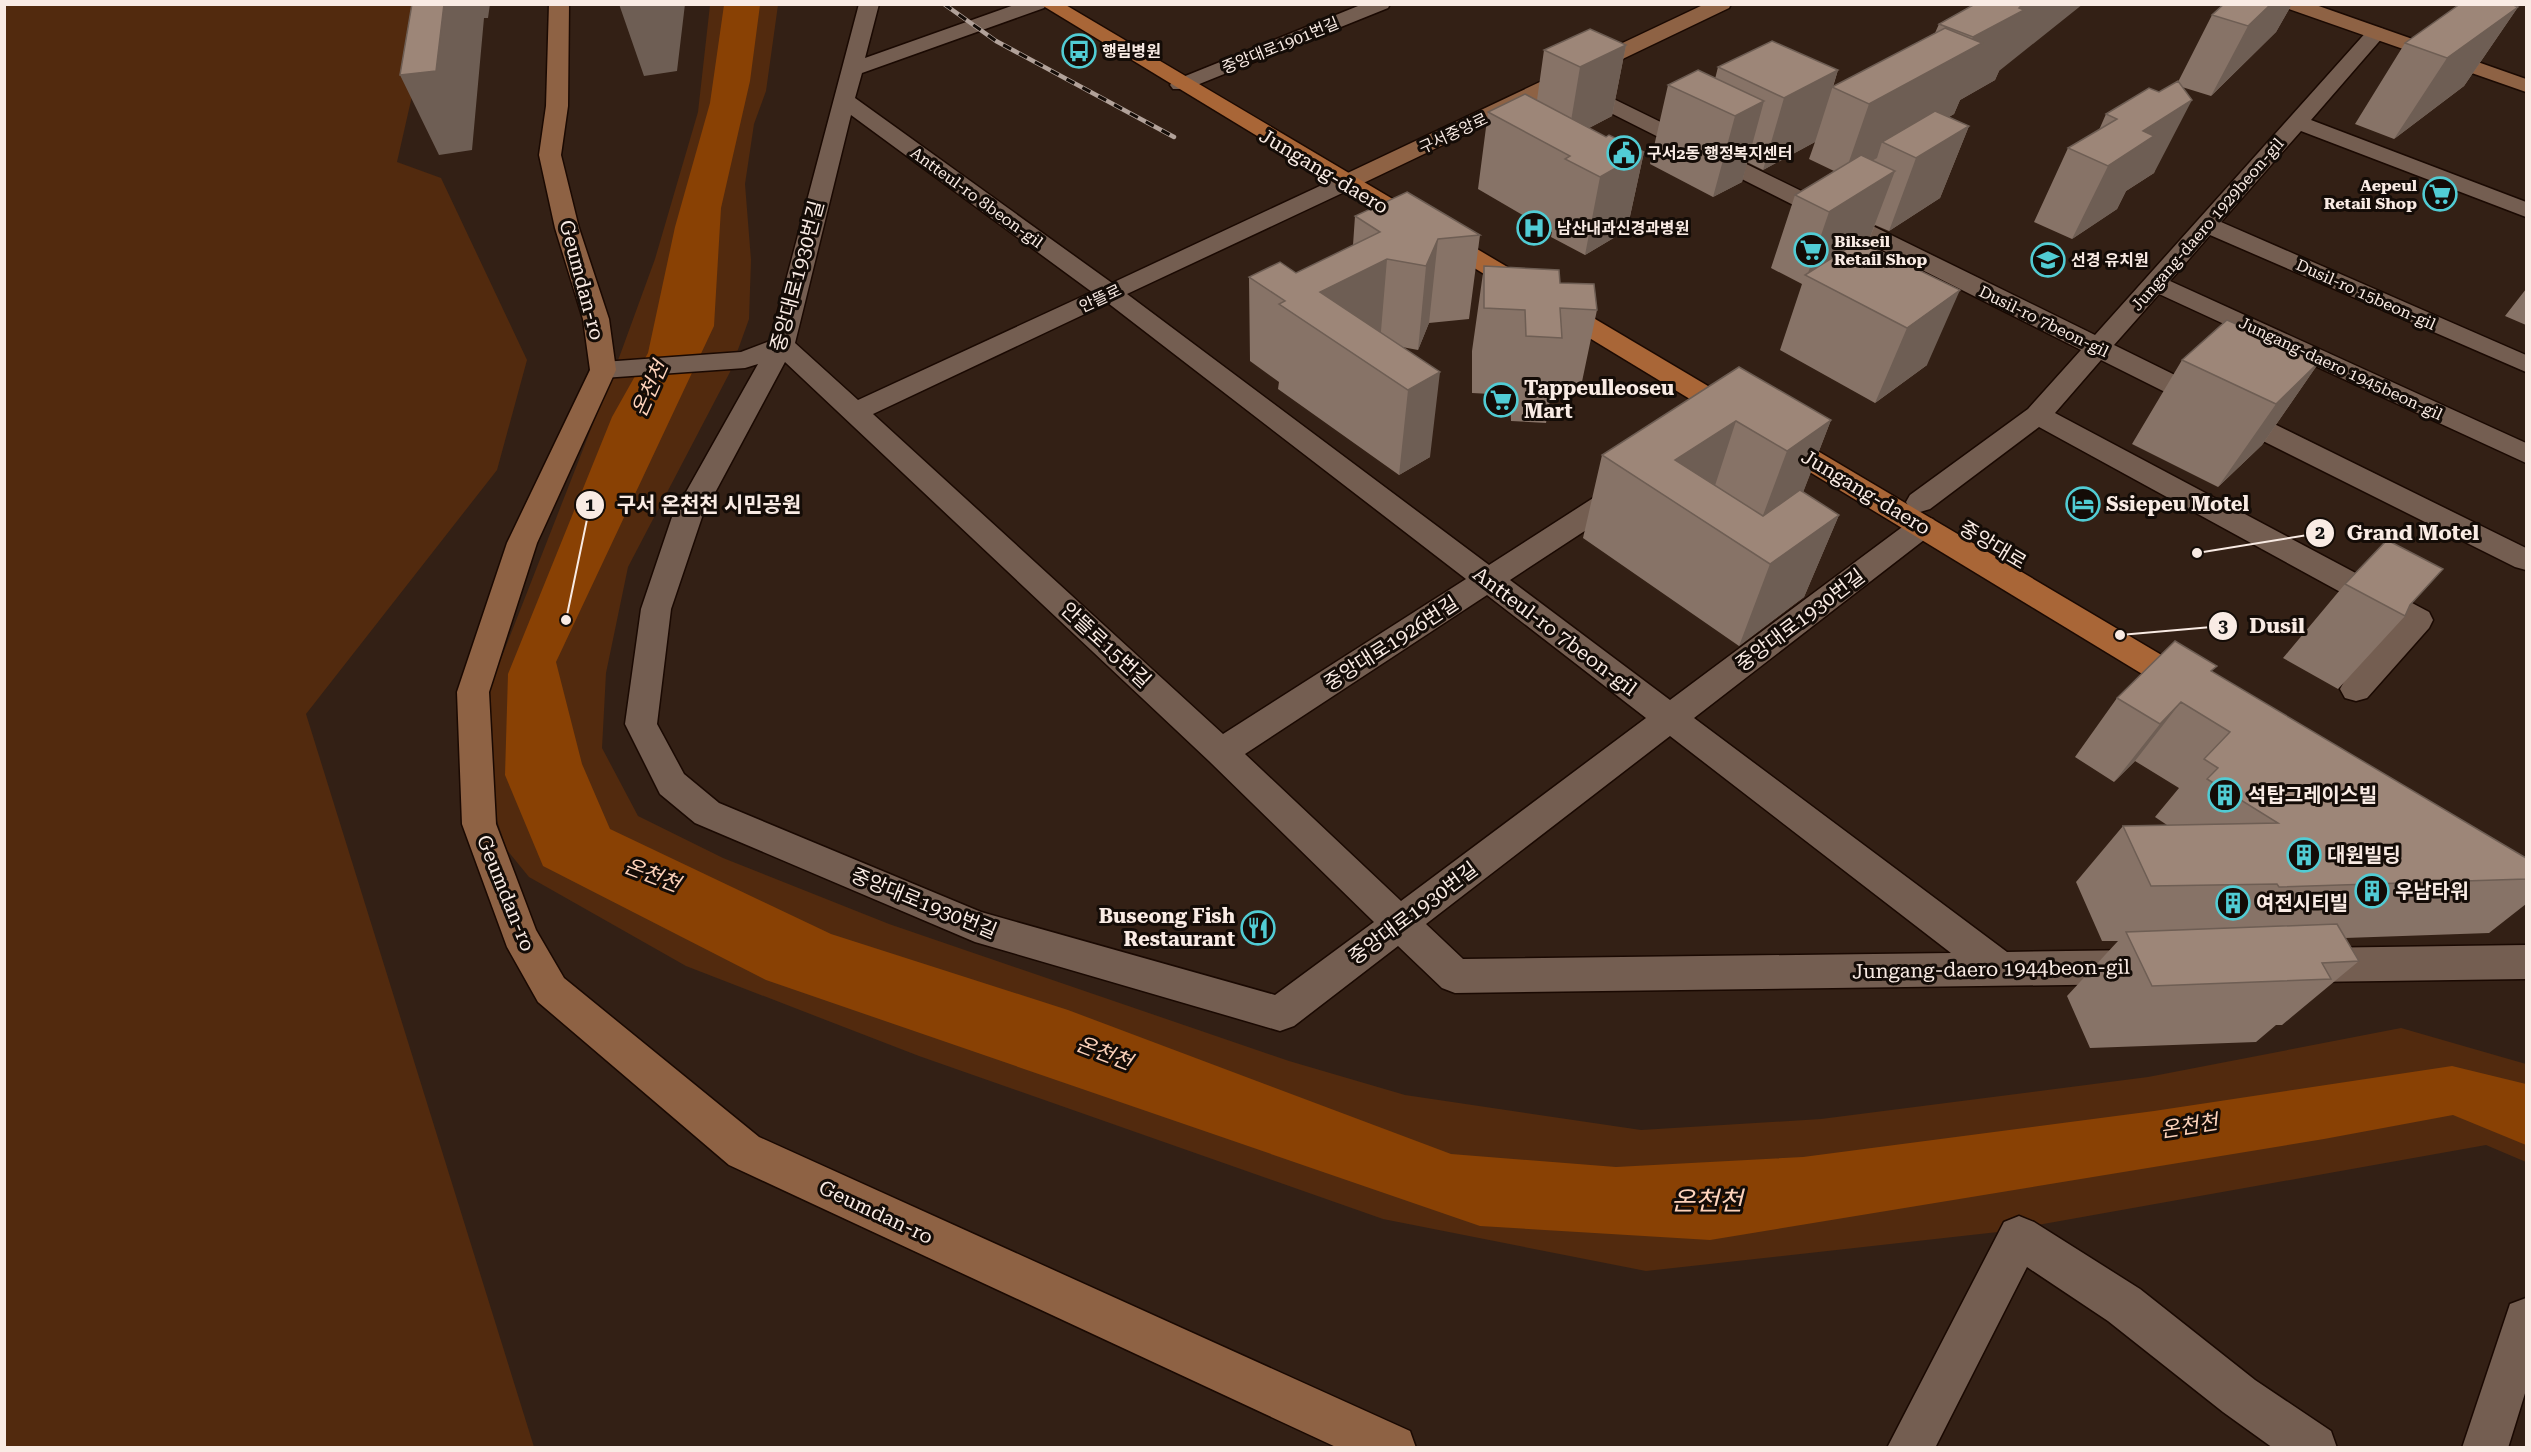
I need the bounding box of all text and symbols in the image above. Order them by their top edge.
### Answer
street label: 중앙대로1901번길 [1219,13,1341,78]
bus stop icon: 행림병원 [1061,33,1097,69]
place label: 행림병원 [1102,42,1161,61]
street label: 구서중앙로 [1416,109,1491,158]
street label: Jungang-daero [1255,123,1393,219]
street label: Jungang-daero 1929beon-gil [2127,134,2287,314]
public building icon: 구서2동 행정복지센터 [1606,135,1642,171]
street label: Antteul-ro 8beon-gil [907,143,1047,252]
place label: 구서2동 행정복지센터 [1647,144,1793,163]
place label: Aepeul Retail Shop [2324,176,2418,213]
supermarket icon: Aepeul Retail Shop [2422,176,2458,212]
street label: 중앙대로1930번길 [765,198,829,354]
hospital icon: 남산내과신경과병원 [1516,210,1552,246]
street label: Geumdan-ro [554,217,610,343]
place label: 남산내과신경과병원 [1557,219,1689,238]
supermarket icon: Bikseil Retail Shop [1793,232,1829,268]
place label: Bikseil Retail Shop [1834,232,1928,269]
school or university icon: 선경 유치원 [2030,242,2066,278]
place label: 선경 유치원 [2071,251,2149,270]
street label: Dusil-ro 15beon-gil [2293,255,2439,334]
street label: 안뜰로 [1076,280,1124,316]
street label: Dusil-ro 7beon-gil [1976,282,2112,361]
street label: Jungang-daero 1945beon-gil [2236,313,2446,424]
water label: 온천천 [627,355,674,420]
place label: Tappeulleoseu Mart [1524,376,1674,423]
supermarket icon: Tappeulleoseu Mart [1483,382,1519,418]
street label: Jungang-daero [1797,444,1935,540]
callout: 구서 온천천 시민공원 [575,485,814,524]
hotel icon: Ssiepeu Motel [2065,486,2101,522]
place label: Ssiepeu Motel [2106,492,2249,516]
text: 구서 온천천 시민공원 [617,493,801,517]
text: 1 [585,494,595,515]
callout: Grand Motel [2305,513,2491,552]
street label: 중앙대로 [1955,516,2031,574]
text: Grand Motel [2347,521,2479,545]
text: 2 [2315,522,2325,543]
street label: Antteul-ro 7beon-gil [1468,562,1642,700]
street label: 중앙대로1930번길 [1731,564,1869,676]
street label: 중앙대로1926번길 [1319,591,1463,695]
street label: 안뜰로15번길 [1056,597,1156,693]
callout: Dusil [2208,606,2317,645]
text: Dusil [2249,614,2305,638]
text: 3 [2218,615,2228,636]
building icon: 석탑그레이스빌 [2207,777,2243,813]
place label: 석탑그레이스빌 [2248,783,2377,807]
street label: Geumdan-ro [472,831,540,955]
building icon: 대원빌딩 [2286,837,2322,873]
place label: 대원빌딩 [2327,843,2401,867]
water label: 온천천 [621,853,686,898]
street label: 중앙대로1930번길 [1344,857,1482,969]
street label: 중앙대로1930번길 [848,863,1000,943]
building icon: 우남타워 [2354,873,2390,909]
place label: 우남타워 [2395,879,2469,903]
building icon: 여전시티빌 [2215,885,2251,921]
place label: 여전시티빌 [2256,891,2348,915]
place label: Buseong Fish Restaurant [1099,904,1236,951]
restaurant icon: Buseong Fish Restaurant [1240,910,1276,946]
street label: Jungang-daero 1944beon-gil [1852,955,2130,983]
water label: 온천천 [1073,1031,1138,1076]
water label: 온천천 [2158,1109,2222,1142]
street label: Geumdan-ro [815,1175,937,1249]
water label: 온천천 [1671,1186,1746,1216]

